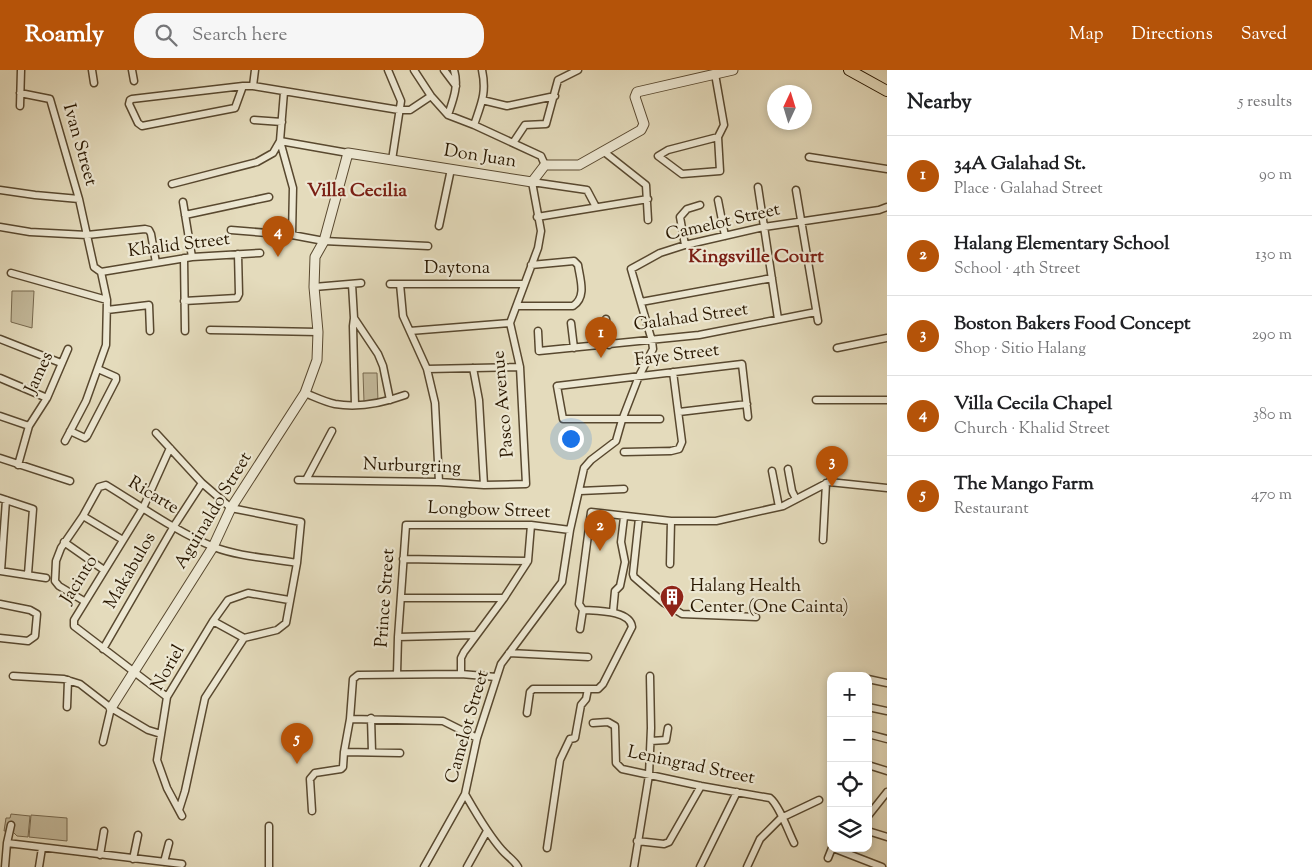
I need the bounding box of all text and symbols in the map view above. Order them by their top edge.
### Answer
search box [134,13,484,58]
text: Roamly [25,18,104,52]
icon: search [152,21,180,49]
text: Search here [192,22,287,49]
text: Map [1069,22,1104,48]
text: Directions [1132,22,1213,48]
text: Saved [1241,22,1287,48]
north arrow [767,85,812,130]
text: Nearby [907,88,972,118]
text: 5 results [1238,91,1292,114]
street label: Ivan Street [55,101,103,189]
street label: Don Juan [442,138,518,176]
text: 34A Galahad St. [954,151,1086,178]
text: 1 [920,164,926,187]
text: 90 m [1259,164,1292,187]
district label: Villa Cecilia [307,178,407,205]
text: Place · Galahad Street [954,178,1103,201]
street label: Camelot Street [663,197,783,249]
pin: 4 [262,216,294,257]
street label: Khalid Street [127,227,231,265]
text: Halang Elementary School [954,231,1169,258]
district label: Kingsville Court [688,244,824,271]
text: 2 [919,244,927,267]
text: 130 m [1255,244,1292,267]
street label: Daytona [424,256,490,282]
text: School · 4th Street [954,258,1080,281]
street label: Galahad Street [632,297,750,339]
text: Boston Bakers Food Concept [954,311,1190,338]
pin: 1 [585,317,617,358]
text: 3 [920,324,926,347]
text: 290 m [1252,324,1292,347]
street label: Faye Street [633,338,721,374]
text: Shop · Sitio Halang [954,338,1086,361]
street label: James [19,348,61,399]
street label: Pasco Avenue [486,349,522,459]
text: Villa Cecila Chapel [954,391,1112,418]
text: 4 [919,404,927,427]
text: 380 m [1252,404,1292,427]
text: Church · Khalid Street [954,418,1110,441]
your location [558,426,584,452]
pin: 3 [816,446,848,487]
street label: Aguinaldo Street [169,448,259,574]
street label: Nurburgring [363,452,462,482]
street label: Ricarte [123,471,183,521]
text: The Mango Farm [954,471,1094,498]
text: 5 [920,484,926,507]
text: 470 m [1251,484,1292,507]
street label: Longbow Street [427,496,551,526]
text: Restaurant [954,498,1029,521]
pin: 2 [584,510,616,551]
street label: Makabulos [99,528,163,614]
street label: Prince Street [370,548,402,648]
street label: Jacinto [54,551,105,610]
place label: Halang Health Center (One Cainta) [690,574,849,621]
building icon: Halang Health Center (One Cainta) [659,584,685,618]
street label: Noriel [146,640,192,696]
street label: Camelot Street [439,667,497,787]
map controls [827,672,872,852]
button: + [827,672,872,717]
button: − [827,717,872,762]
pin: 5 [281,723,313,764]
street label: Leningrad Street [625,740,757,792]
button: locate [827,762,872,807]
button: layers [827,807,872,852]

